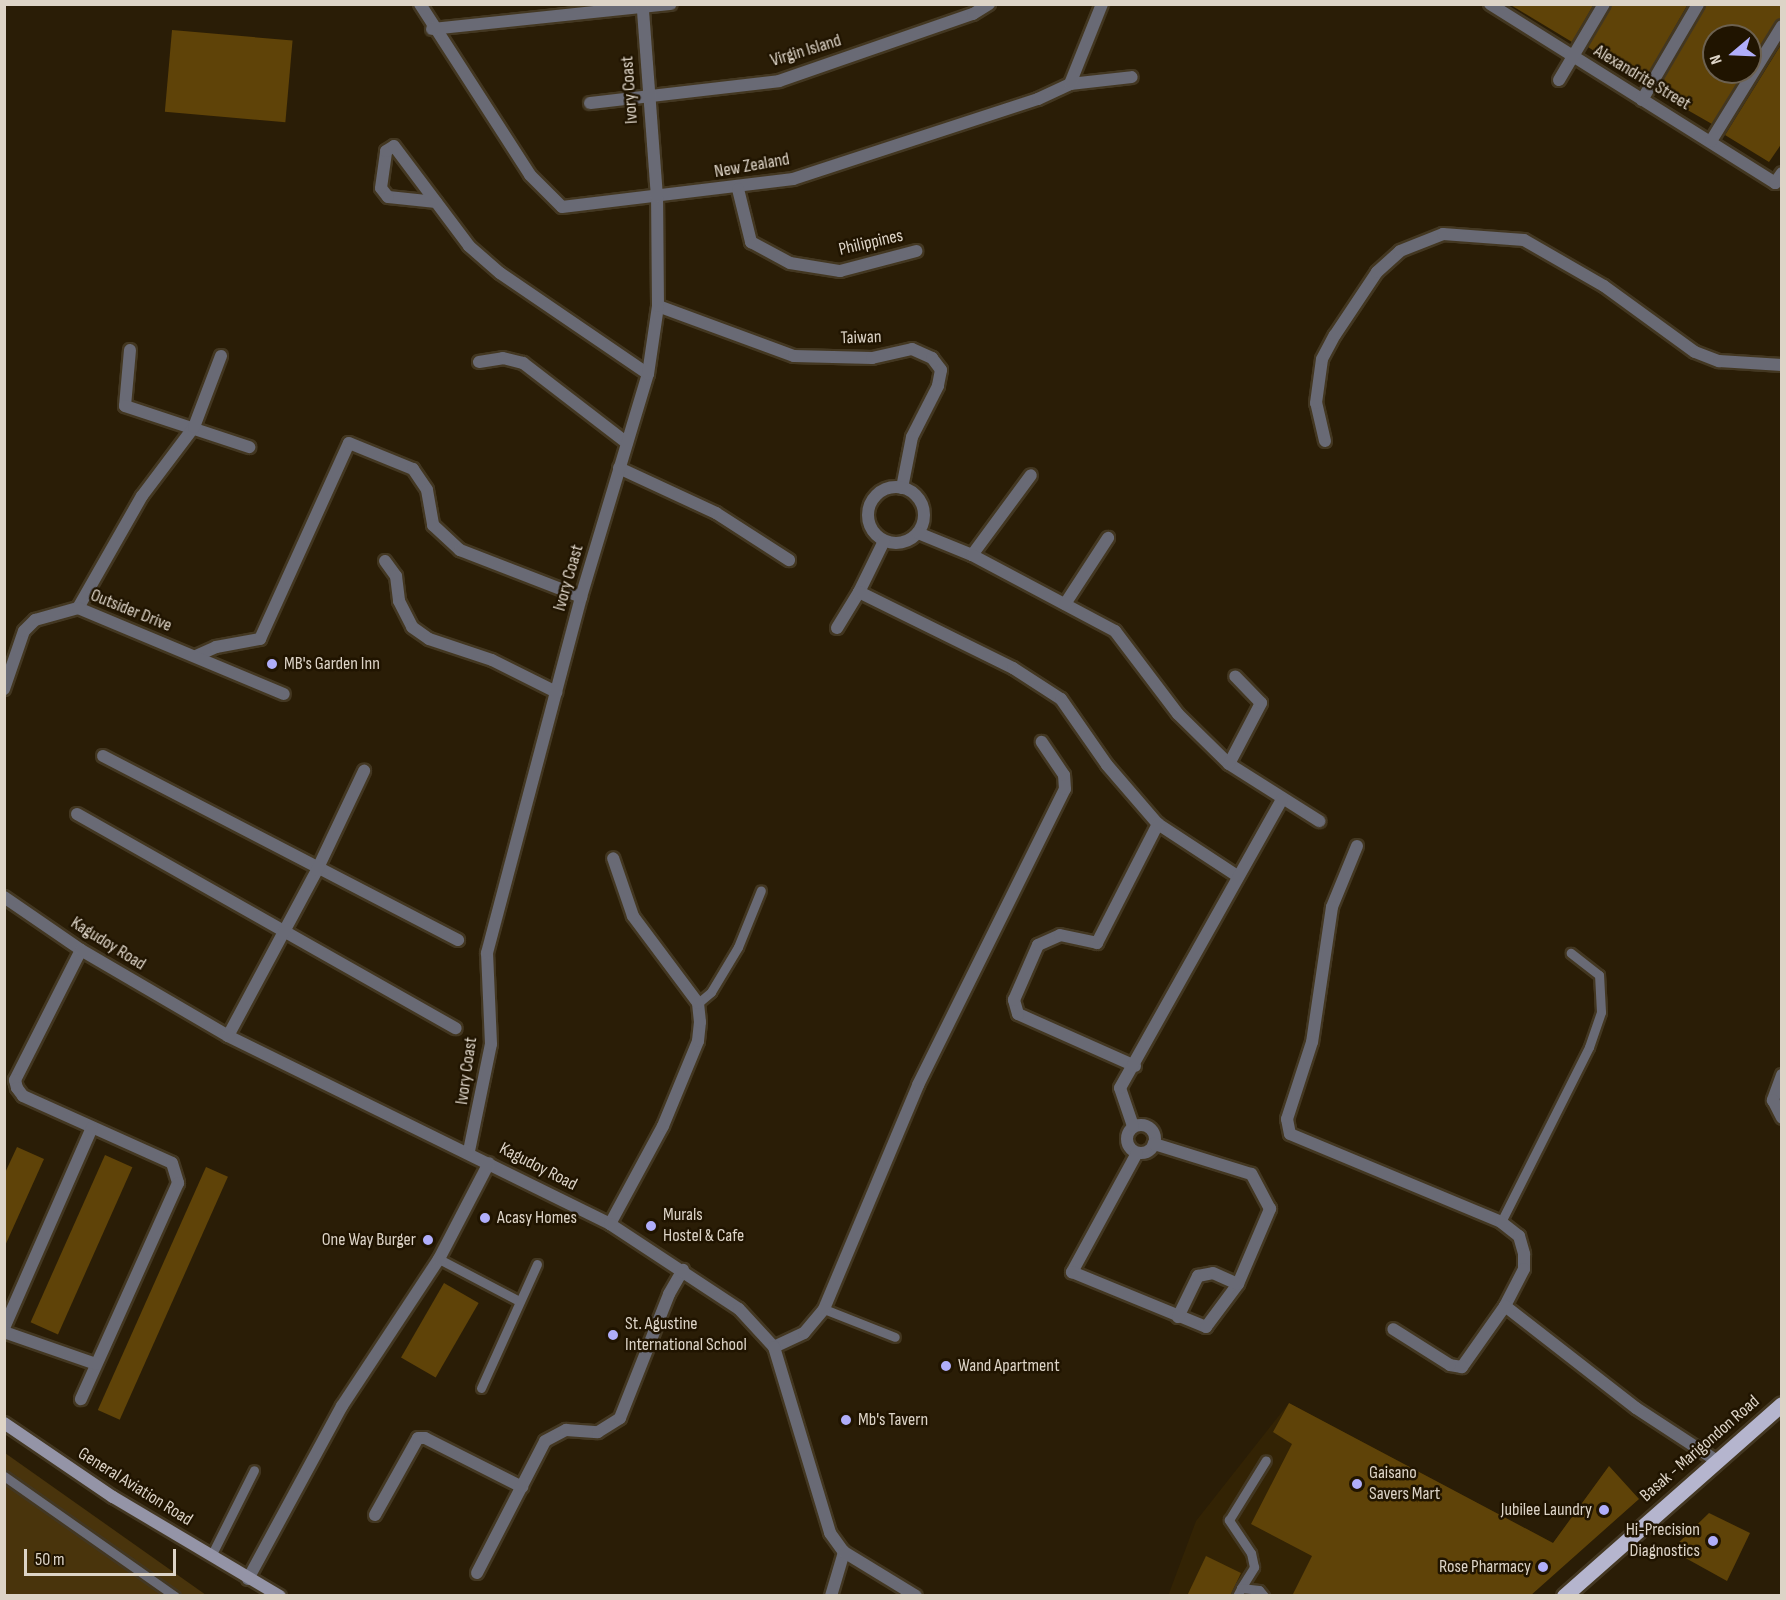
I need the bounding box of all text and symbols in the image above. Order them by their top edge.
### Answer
north arrow [1702,24,1762,84]
street label: Virgin Island [768,30,844,72]
street label: Alexandrite Street [1590,41,1694,115]
text: N [1706,52,1727,67]
street label: Ivory Coast [617,55,643,125]
street label: New Zealand [713,149,791,183]
street label: Philippines [837,225,905,261]
street label: Taiwan [840,326,882,350]
street label: Ivory Coast [549,542,589,614]
street label: Outsider Drive [87,585,175,637]
place label: MB's Garden Inn [284,653,380,675]
marker: MB's Garden Inn [265,657,279,671]
street label: Kagudoy Road [67,913,149,975]
street label: Ivory Coast [452,1036,482,1106]
street label: Kagudoy Road [496,1138,580,1196]
place label: Murals Hostel & Cafe [663,1205,744,1248]
place label: Acasy Homes [497,1207,577,1229]
marker: Acasy Homes [478,1211,492,1225]
marker: Murals Hostel & Cafe [644,1219,658,1233]
place label: One Way Burger [322,1229,416,1251]
marker: One Way Burger [421,1233,435,1247]
place label: St. Agustine International School [625,1314,747,1356]
marker: St. Agustine International School [606,1328,620,1342]
place label: Wand Apartment [958,1355,1060,1377]
marker: Wand Apartment [939,1359,953,1373]
street label: Basak - Marigondon Road [1636,1391,1764,1507]
place label: Mb's Tavern [858,1409,928,1431]
marker: Mb's Tavern [839,1413,853,1427]
street label: General Aviation Road [74,1443,196,1531]
place label: Gaisano Savers Mart [1369,1463,1440,1506]
marker: Gaisano Savers Mart [1350,1477,1364,1491]
place label: Jubilee Laundry [1501,1499,1592,1521]
marker: Jubilee Laundry [1597,1503,1611,1517]
place label: Hi-Precision Diagnostics [1626,1520,1700,1562]
marker: Hi-Precision Diagnostics [1704,1532,1722,1550]
scale bar [27,1537,178,1575]
text: 50 m [35,1549,65,1570]
place label: Rose Pharmacy [1439,1556,1531,1578]
marker: Rose Pharmacy [1536,1560,1550,1574]

